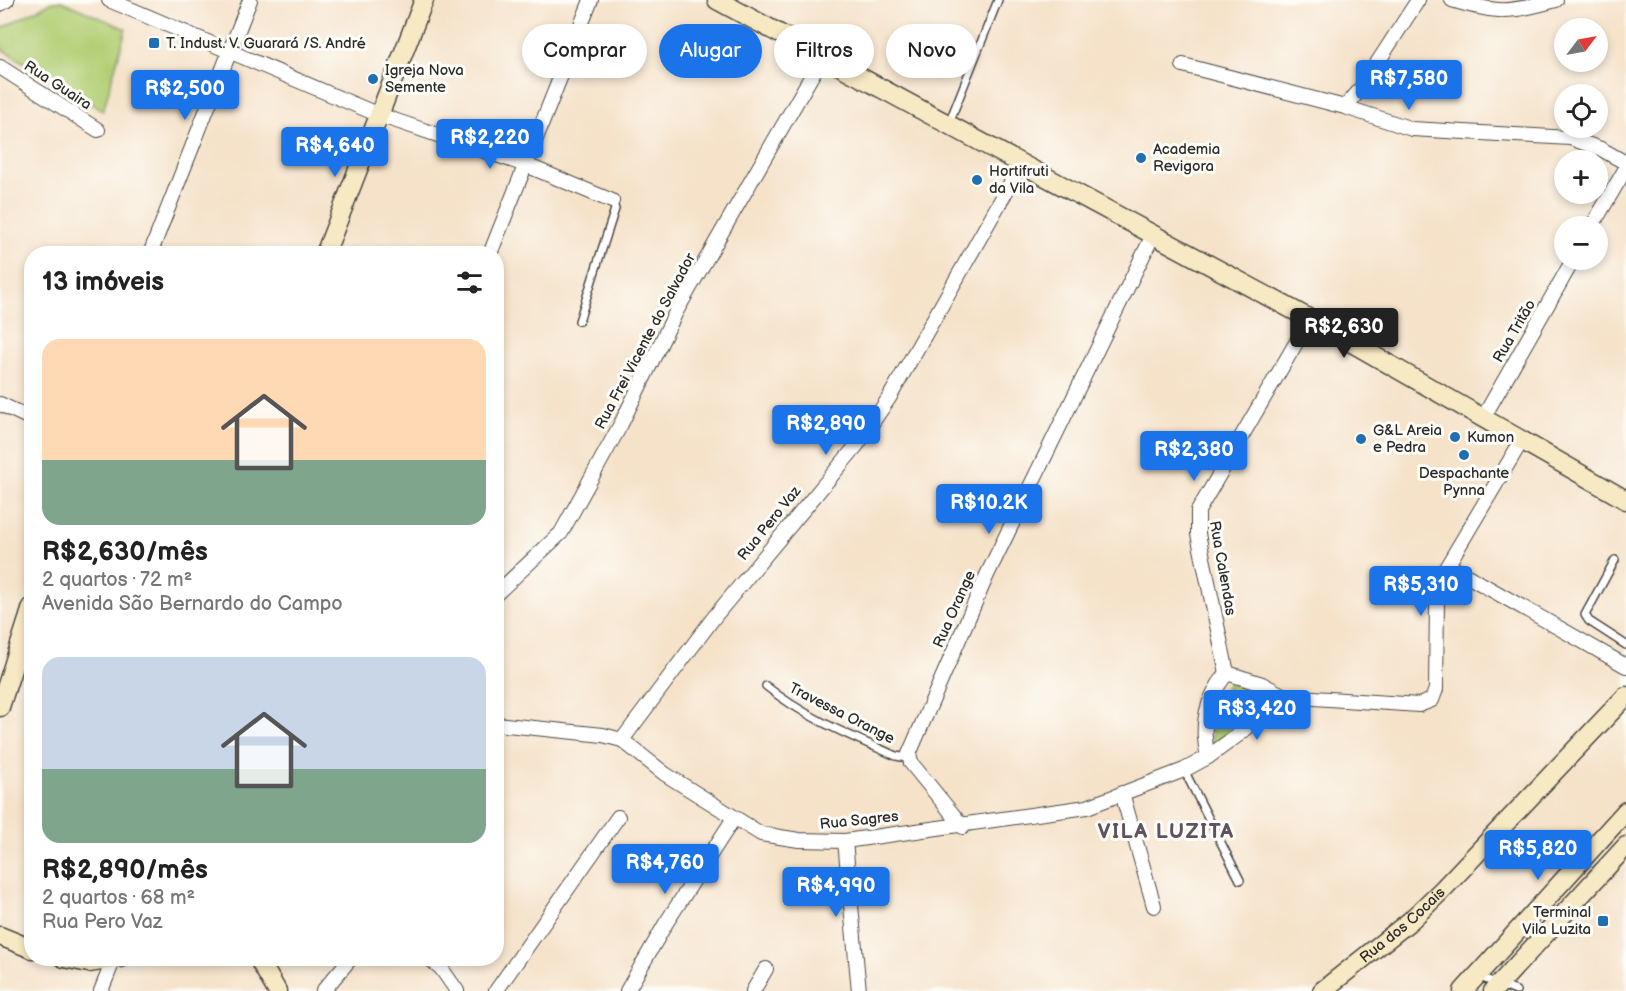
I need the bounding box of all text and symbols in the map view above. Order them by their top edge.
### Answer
north arrow [1554,18,1608,72]
map controls [1554,18,1608,270]
chip: Comprar [522,24,647,78]
chip: Alugar [659,24,762,78]
chip: Filtros [774,24,874,78]
chip: Novo [886,24,977,78]
place label: T. Indust. V. Guarará /S. André [166,34,366,53]
marker: T. Indust. V. Guarará /S. André [147,36,161,50]
street label: Rua Guaira [20,57,95,114]
pin: R$7,580 [1354,60,1464,111]
place label: Igreja Nova Semente [385,61,464,97]
text: R$7,580 [1370,67,1448,91]
pin: R$2,500 [130,70,240,121]
marker: Igreja Nova Semente [366,72,380,86]
text: R$2,500 [145,77,225,101]
button: locate [1554,84,1608,138]
pin: R$2,220 [435,119,545,170]
text: R$2,220 [450,126,530,150]
pin: R$4,640 [280,127,390,178]
text: R$4,640 [295,134,375,158]
place label: Academia Revigora [1153,140,1220,176]
button: + [1554,150,1608,204]
marker: Academia Revigora [1134,151,1148,165]
place label: Hortifruti da Vila [989,162,1049,198]
marker: Hortifruti da Vila [970,173,984,187]
button: − [1554,216,1608,270]
street label: Rua Frei Vicente do Salvador [591,249,700,433]
icon: filters [453,266,486,299]
text: 13 imóveis [42,267,164,298]
street label: Rua Tritão [1489,296,1540,366]
pin: R$2,630 [1289,308,1399,359]
text: R$2,630 [1304,315,1384,339]
icon: home [210,378,318,486]
pin: R$2,890 [771,405,881,456]
text: R$2,890 [786,412,866,436]
place label: G&L Areia e Pedra [1373,421,1442,457]
place label: Kumon [1467,428,1514,447]
marker: Kumon [1448,430,1462,444]
pin: R$2,380 [1139,431,1249,482]
marker: G&L Areia e Pedra [1354,432,1368,446]
text: R$2,380 [1154,438,1234,462]
marker: Despachante Pynna [1457,448,1471,462]
place label: Despachante Pynna [1419,464,1509,500]
street label: Rua Pero Vaz [734,482,806,564]
pin: R$10.2K [934,484,1044,535]
text: R$10.2K [950,491,1028,515]
street label: Rua Calendas [1205,519,1240,617]
text: R$2,630/mês [42,537,208,568]
pin: R$5,310 [1366,566,1476,617]
text: 2 quartos · 72 m² [42,568,192,592]
street label: Rua Orange [929,568,980,651]
text: R$5,310 [1383,573,1459,597]
text: Avenida São Bernardo do Campo [42,592,343,616]
street label: Travessa Orange [786,679,898,748]
pin: R$3,420 [1202,690,1312,741]
icon: home [210,696,318,804]
text: R$3,420 [1218,697,1296,721]
street label: Rua Sagres [819,807,900,834]
district label: VILA LUZITA [1098,819,1234,844]
pin: R$5,820 [1483,830,1593,881]
text: R$5,820 [1499,837,1577,861]
pin: R$4,760 [610,844,720,895]
text: R$4,760 [626,851,704,875]
text: R$2,890/mês [42,855,208,886]
pin: R$4,990 [781,867,891,918]
text: R$4,990 [797,874,876,898]
street label: Rua dos Cocais [1356,883,1450,967]
text: 2 quartos · 68 m² [42,886,195,910]
place label: Terminal Vila Luzita [1522,903,1591,939]
text: Rua Pero Vaz [42,910,162,934]
marker: Terminal Vila Luzita [1596,914,1610,928]

